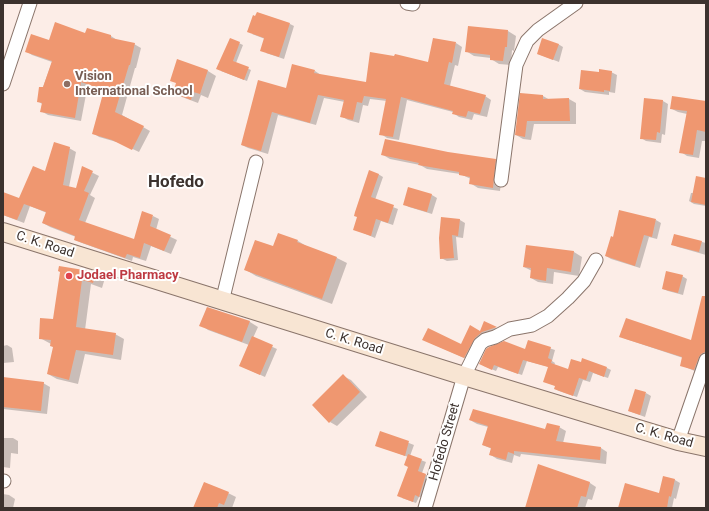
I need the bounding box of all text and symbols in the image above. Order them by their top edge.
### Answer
place label: Vision International School [75,69,193,100]
marker: Vision International School [62,79,72,89]
district label: Hofedo [148,173,204,193]
street label: C. K. Road [14,228,76,262]
place label: Jodael Pharmacy [77,268,178,284]
marker: Jodael Pharmacy [64,271,74,281]
street label: C. K. Road [323,326,385,358]
street label: Hofedo Street [426,401,464,483]
street label: C. K. Road [633,420,695,452]

